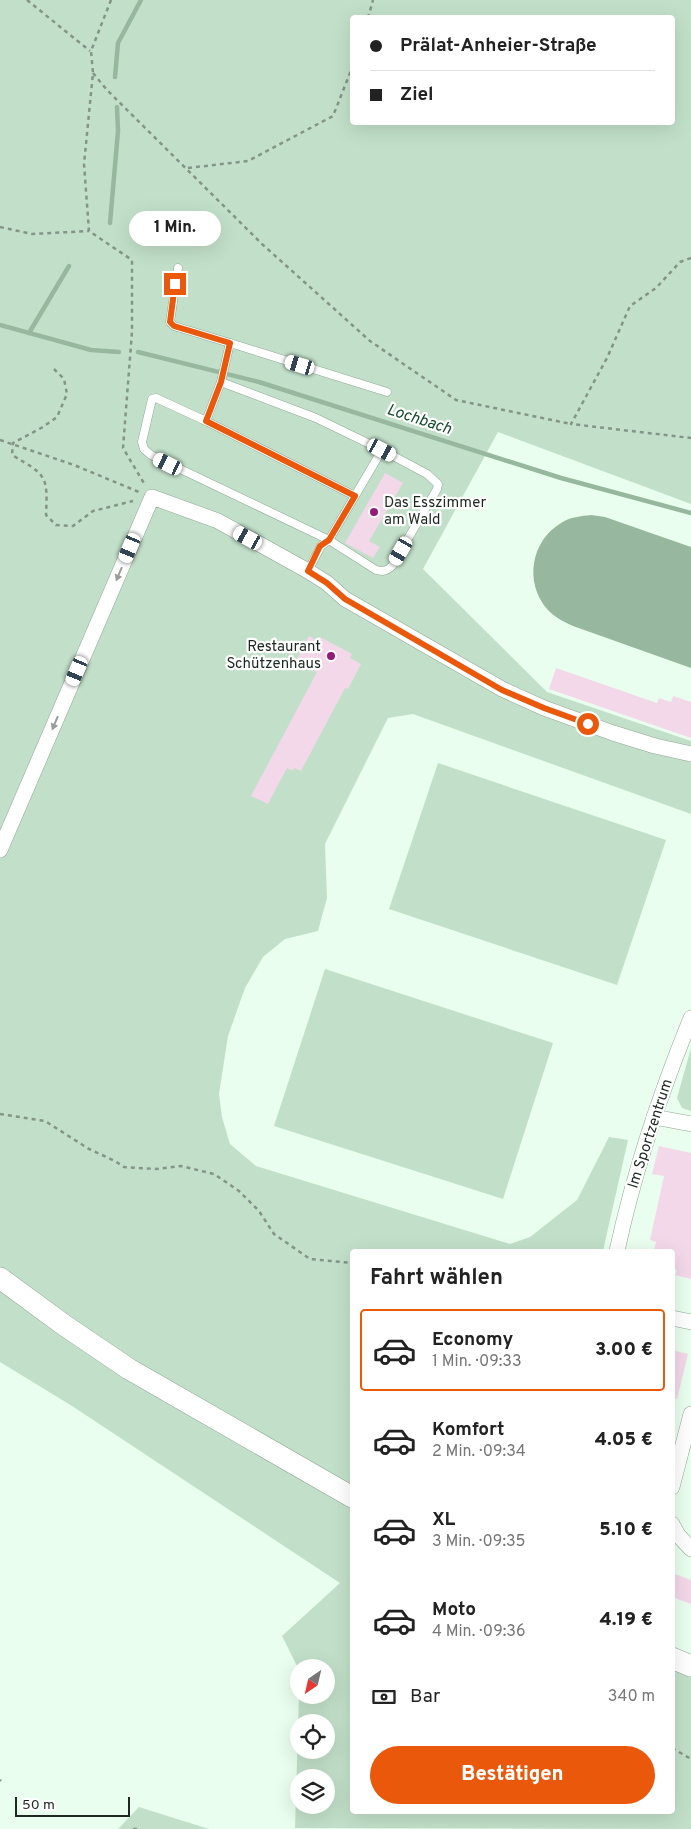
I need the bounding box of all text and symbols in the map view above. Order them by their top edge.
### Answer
text: Prälat-Anheier-Straße [400,34,597,58]
text: Ziel [400,83,434,107]
callout: 1 Min. [129,212,221,246]
text: 1 Min. [154,218,196,238]
route end [164,273,186,295]
car [283,353,316,377]
water label: Lochbach [384,400,454,440]
car [365,436,398,464]
car [151,451,184,477]
place label: Das Esszimmer am Wald [384,494,486,530]
marker: Das Esszimmer am Wald [368,506,380,518]
car [231,524,264,552]
car [117,531,142,565]
car [387,534,414,568]
one-way arrow [115,567,123,582]
place label: Restaurant Schützenhaus [226,638,321,674]
marker: Restaurant Schützenhaus [325,650,337,662]
car [64,654,89,688]
route start [577,713,599,735]
one-way arrow [50,716,58,730]
street label: Im Sportzentrum [624,1077,678,1191]
text: Fahrt wählen [370,1265,503,1292]
icon: car [372,1328,417,1373]
text: Economy [432,1328,513,1352]
text: 3.00 € [595,1338,653,1362]
text: 1 Min. · 09:33 [432,1352,522,1372]
icon: car [372,1418,417,1463]
text: Komfort [432,1418,504,1442]
text: 4.05 € [595,1428,653,1452]
text: 2 Min. · 09:34 [432,1442,526,1462]
icon: car [372,1508,417,1553]
text: XL [432,1508,455,1532]
text: 5.10 € [599,1518,653,1542]
text: 3 Min. · 09:35 [432,1532,526,1552]
icon: car [372,1598,417,1643]
text: Moto [432,1598,476,1622]
text: 4.19 € [599,1608,653,1632]
text: 4 Min. · 09:36 [432,1622,525,1642]
north arrow [290,1659,335,1704]
map controls [290,1659,335,1814]
icon: cash [370,1683,398,1711]
text: Bar [410,1685,440,1709]
text: 340 m [608,1687,655,1707]
button: locate [290,1714,335,1759]
button: Bestätigen [370,1746,655,1804]
button: layers [290,1769,335,1814]
scale bar [15,1794,130,1817]
text: 50 m [22,1797,55,1814]

